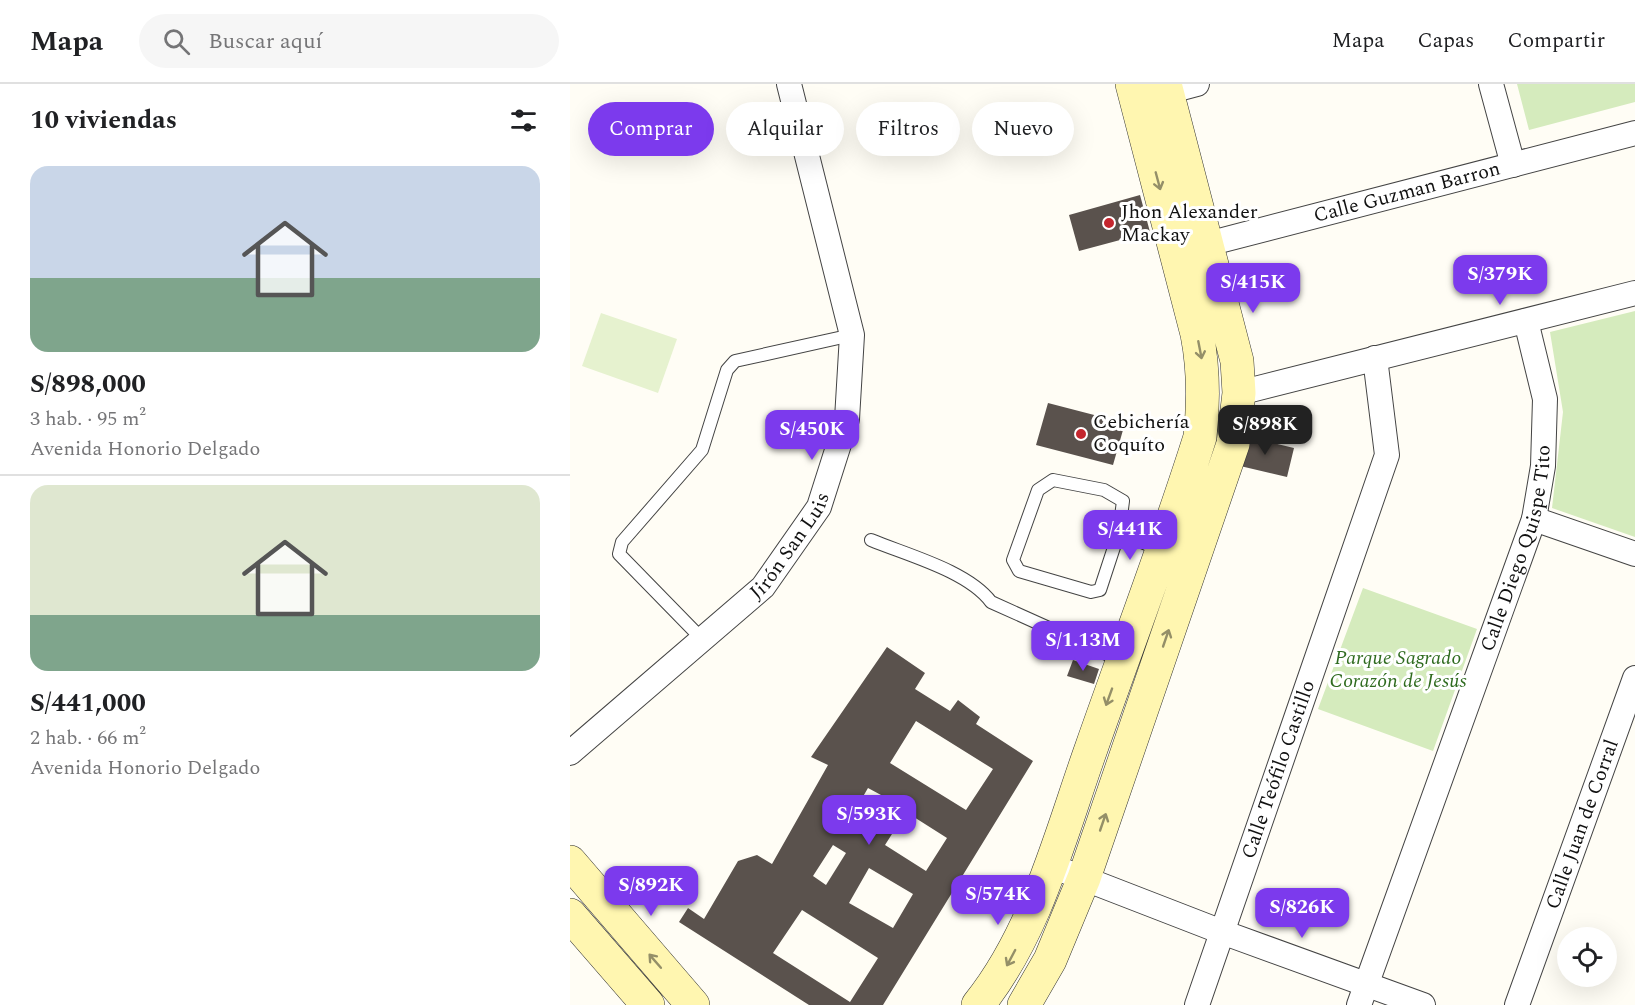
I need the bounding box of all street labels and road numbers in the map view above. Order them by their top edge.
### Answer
street label: Calle Guzman Barron [1310,154,1503,231]
street label: Calle Diego Quispe Tito [1472,444,1559,656]
street label: Jirón San Luis [743,489,838,607]
street label: Calle Teófilo Castillo [1234,676,1323,863]
street label: Calle Juan de Corral [1538,735,1627,914]

